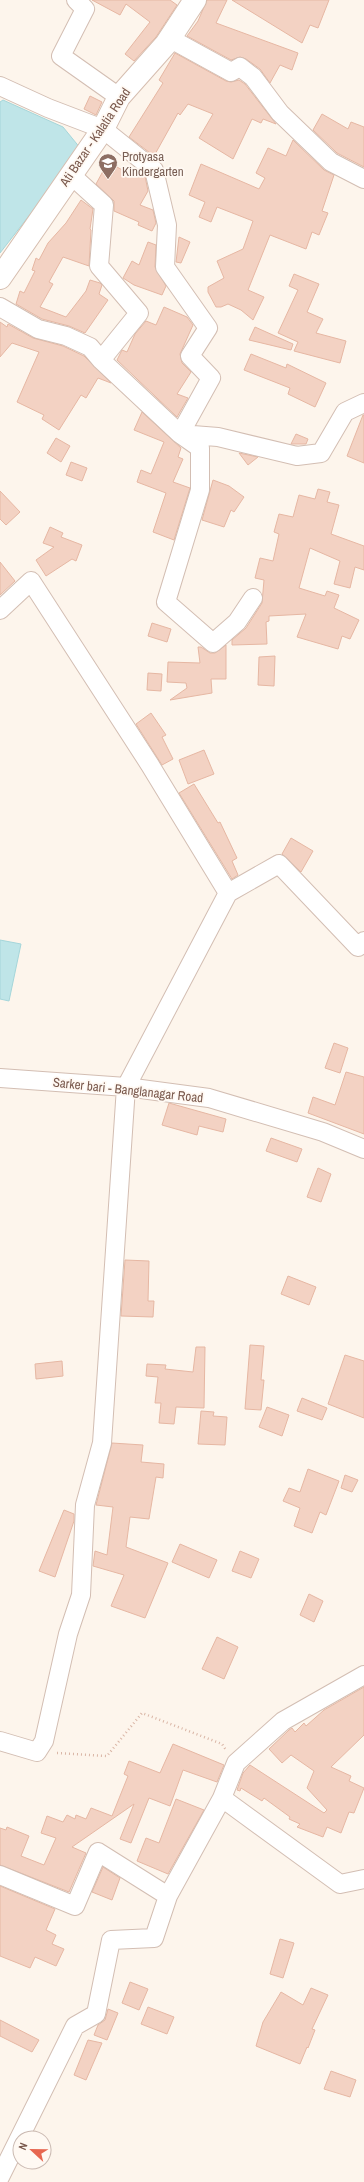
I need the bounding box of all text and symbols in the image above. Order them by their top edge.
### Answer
street label: Ati Bazar - Kalatia Road [55,85,134,190]
place label: Protyasa Kindergarten [122,148,184,180]
school or university icon: Protyasa Kindergarten [97,152,119,180]
street label: Sarker bari - Banglanagar Road [52,1074,204,1106]
north arrow [12,2130,52,2170]
text: N [15,2141,30,2152]

